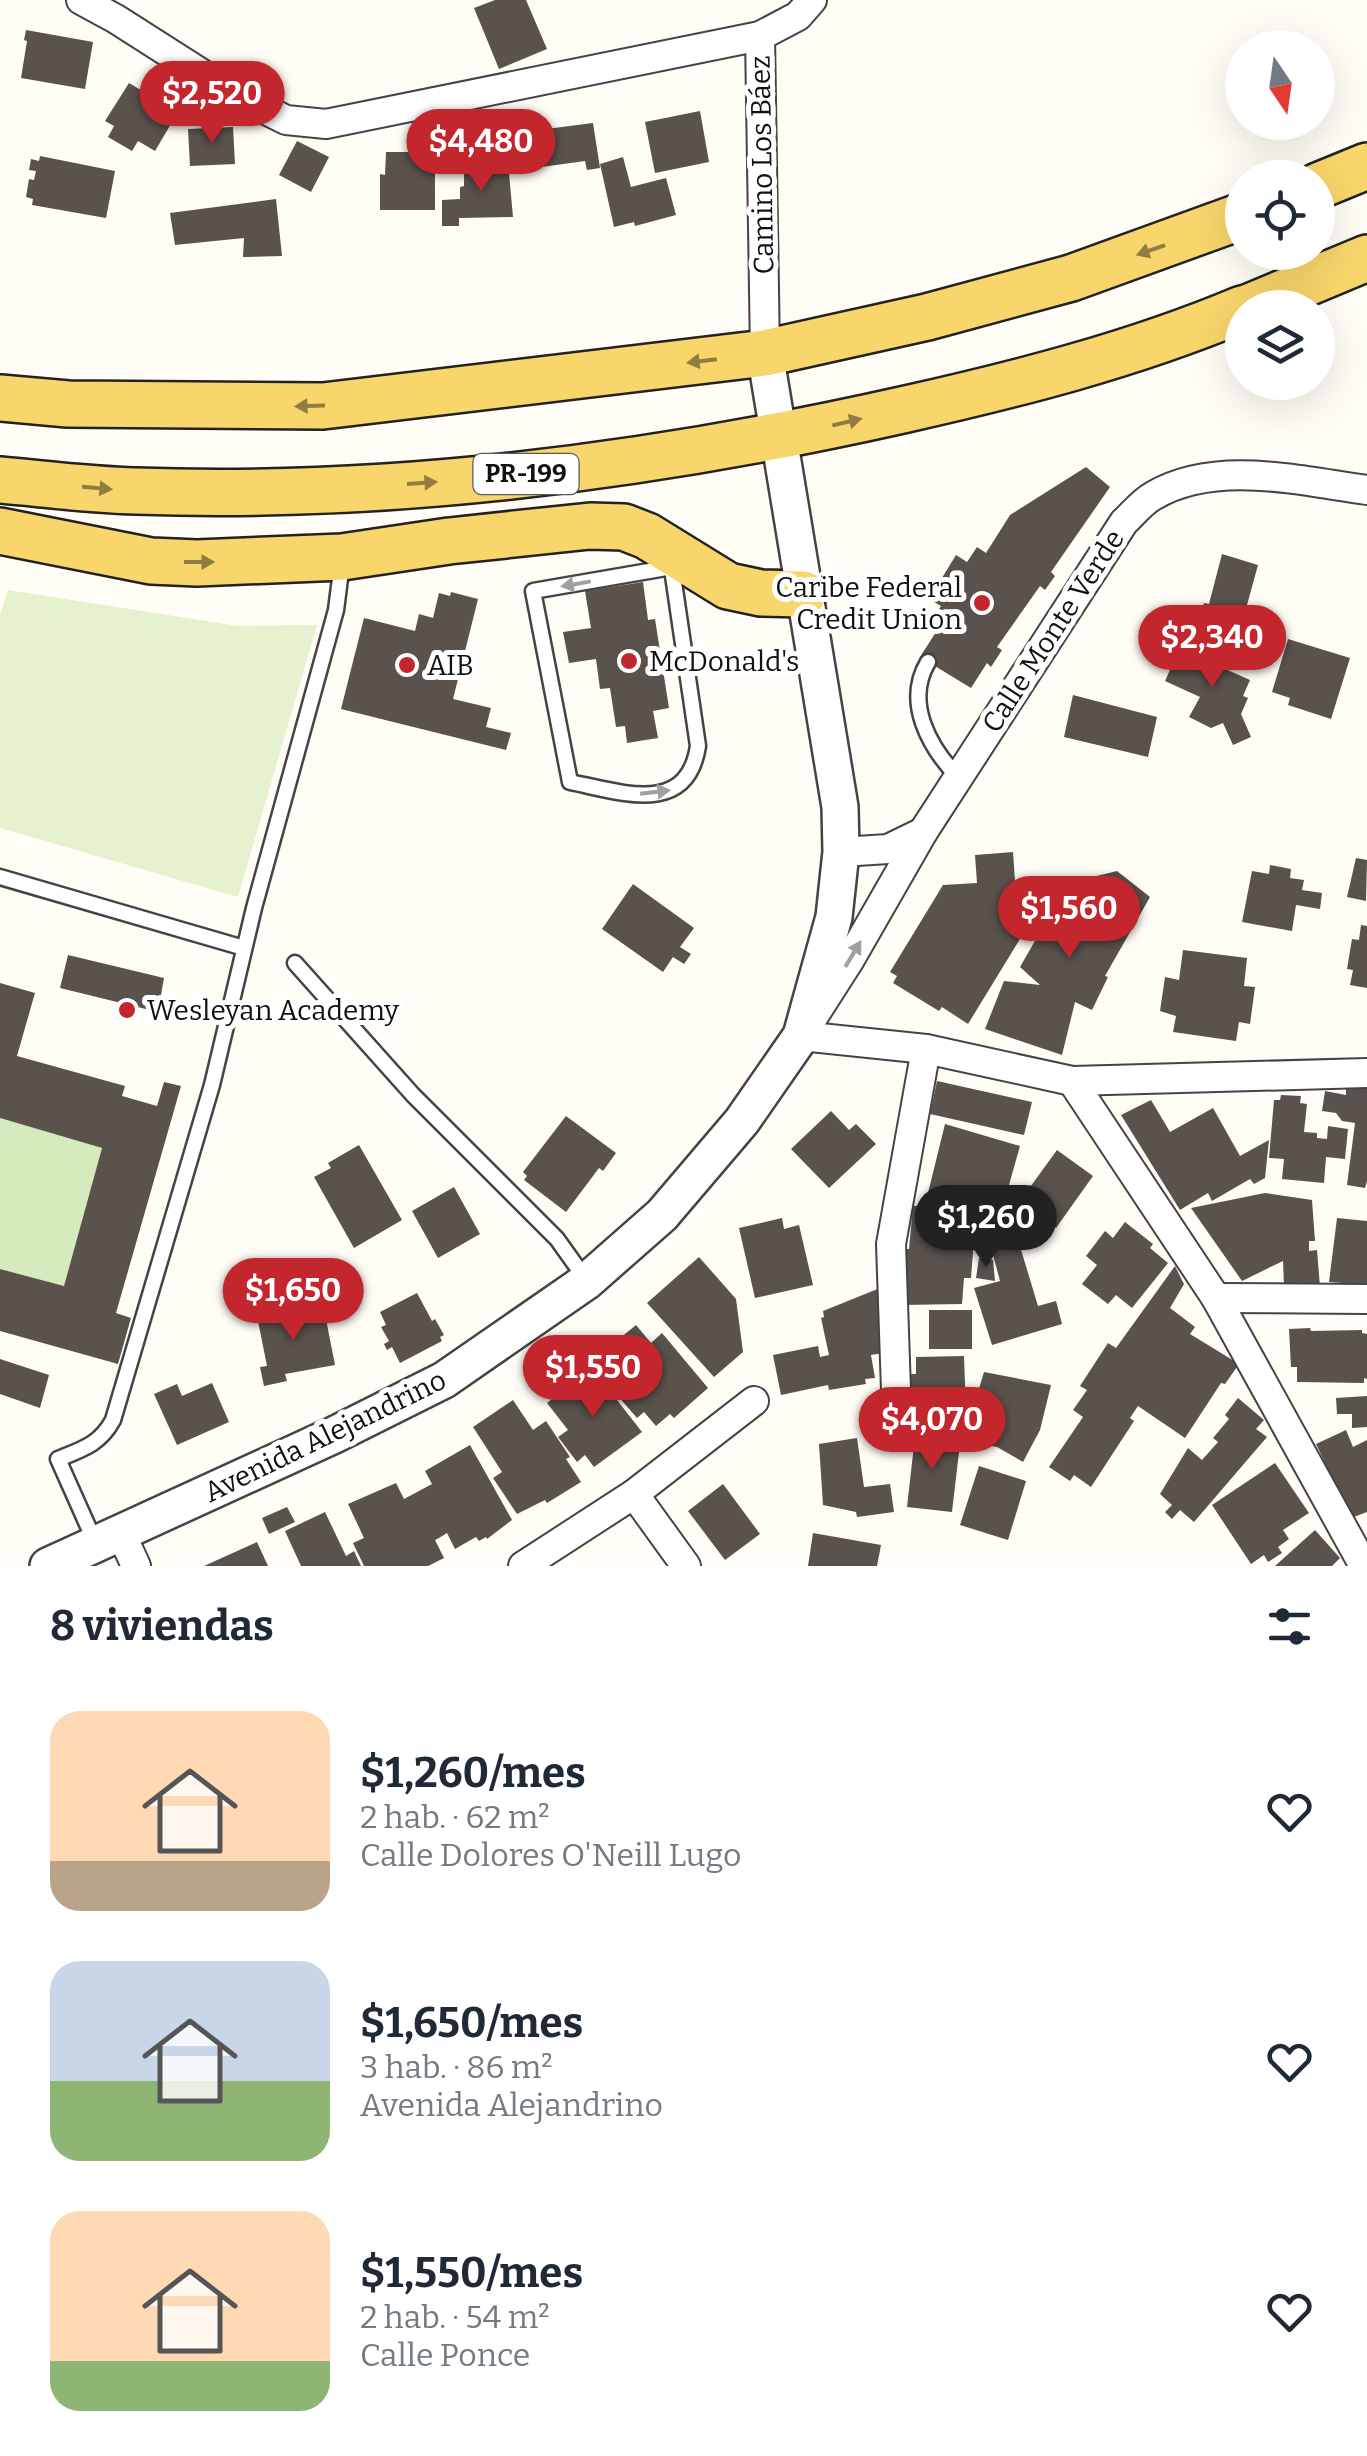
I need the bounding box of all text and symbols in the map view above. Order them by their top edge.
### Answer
north arrow [1225,30,1335,140]
map controls [1225,30,1335,400]
street label: Camino Los Báez [744,55,780,275]
pin: $2,520 [131,61,293,146]
text: $2,520 [162,74,262,112]
pin: $4,480 [400,109,562,194]
text: $4,480 [428,122,534,160]
button: locate [1225,160,1335,270]
one-way arrow [1136,244,1166,259]
button: layers [1225,290,1335,400]
one-way arrow [686,353,718,369]
one-way arrow [294,398,326,414]
one-way arrow [832,414,863,429]
road number: PR-199 [474,454,578,494]
one-way arrow [406,474,438,490]
one-way arrow [82,481,114,497]
street label: Calle Monte Verde [975,523,1131,739]
one-way arrow [184,555,216,571]
place label: Caribe Federal Credit Union [775,571,962,636]
one-way arrow [559,577,591,592]
marker: Caribe Federal Credit Union [971,592,993,614]
pin: $2,340 [1131,605,1293,690]
text: $2,340 [1160,618,1264,656]
place label: McDonald's [649,645,799,678]
place label: AIB [427,649,474,682]
marker: McDonald's [618,650,640,672]
marker: AIB [396,654,418,676]
one-way arrow [640,784,672,800]
pin: $1,560 [988,876,1150,961]
text: $1,560 [1020,889,1118,927]
one-way arrow [844,940,861,968]
place label: Wesleyan Academy [147,994,399,1027]
marker: Wesleyan Academy [116,999,138,1021]
pin: $1,260 [905,1185,1067,1270]
text: $1,260 [937,1198,1035,1236]
pin: $1,650 [212,1258,374,1343]
text: $1,650 [245,1271,341,1309]
pin: $1,550 [512,1335,674,1420]
text: $1,550 [545,1348,641,1386]
street label: Avenida Alejandrino [199,1363,451,1509]
pin: $4,070 [851,1387,1013,1472]
text: $4,070 [881,1400,983,1438]
icon: filters [1262,1599,1317,1654]
text: 8 viviendas [50,1601,274,1651]
text: $1,260/mes [360,1748,586,1798]
icon: home [130,1751,250,1871]
icon: heart [1262,1784,1317,1839]
text: 2 hab. · 62 m² [360,1798,550,1836]
text: Calle Dolores O'Neill Lugo [360,1836,741,1874]
text: $1,650/mes [360,1998,583,2048]
icon: home [130,2001,250,2121]
icon: heart [1262,2034,1317,2089]
text: 3 hab. · 86 m² [360,2048,553,2086]
text: Avenida Alejandrino [360,2086,663,2124]
text: $1,550/mes [360,2248,583,2298]
icon: home [130,2251,250,2371]
icon: heart [1262,2284,1317,2339]
text: 2 hab. · 54 m² [360,2298,550,2336]
text: Calle Ponce [360,2336,530,2374]

